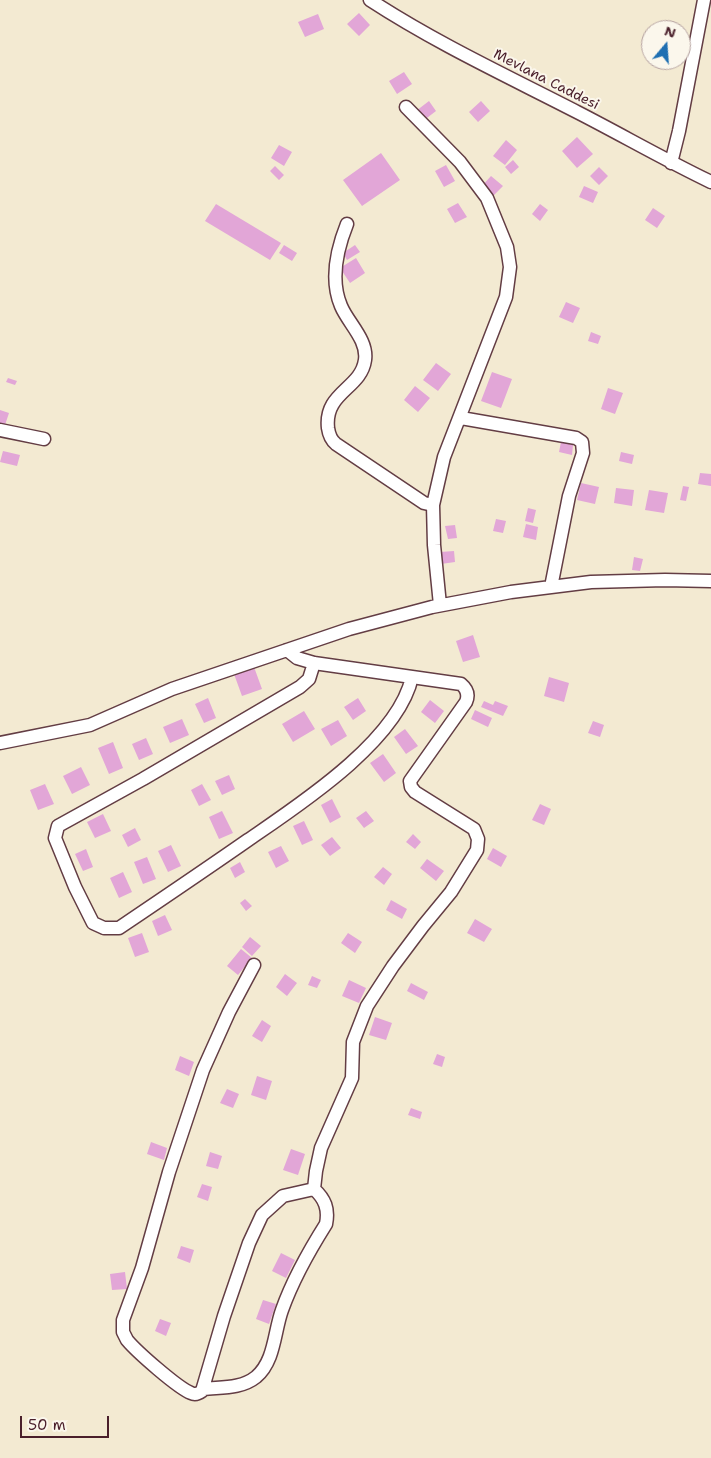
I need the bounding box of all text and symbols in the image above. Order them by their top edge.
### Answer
north arrow [641,20,691,70]
text: N [662,21,678,42]
street label: Mevlana Caddesi [490,46,602,114]
scale bar [22,1406,111,1438]
text: 50 m [28,1415,66,1435]

